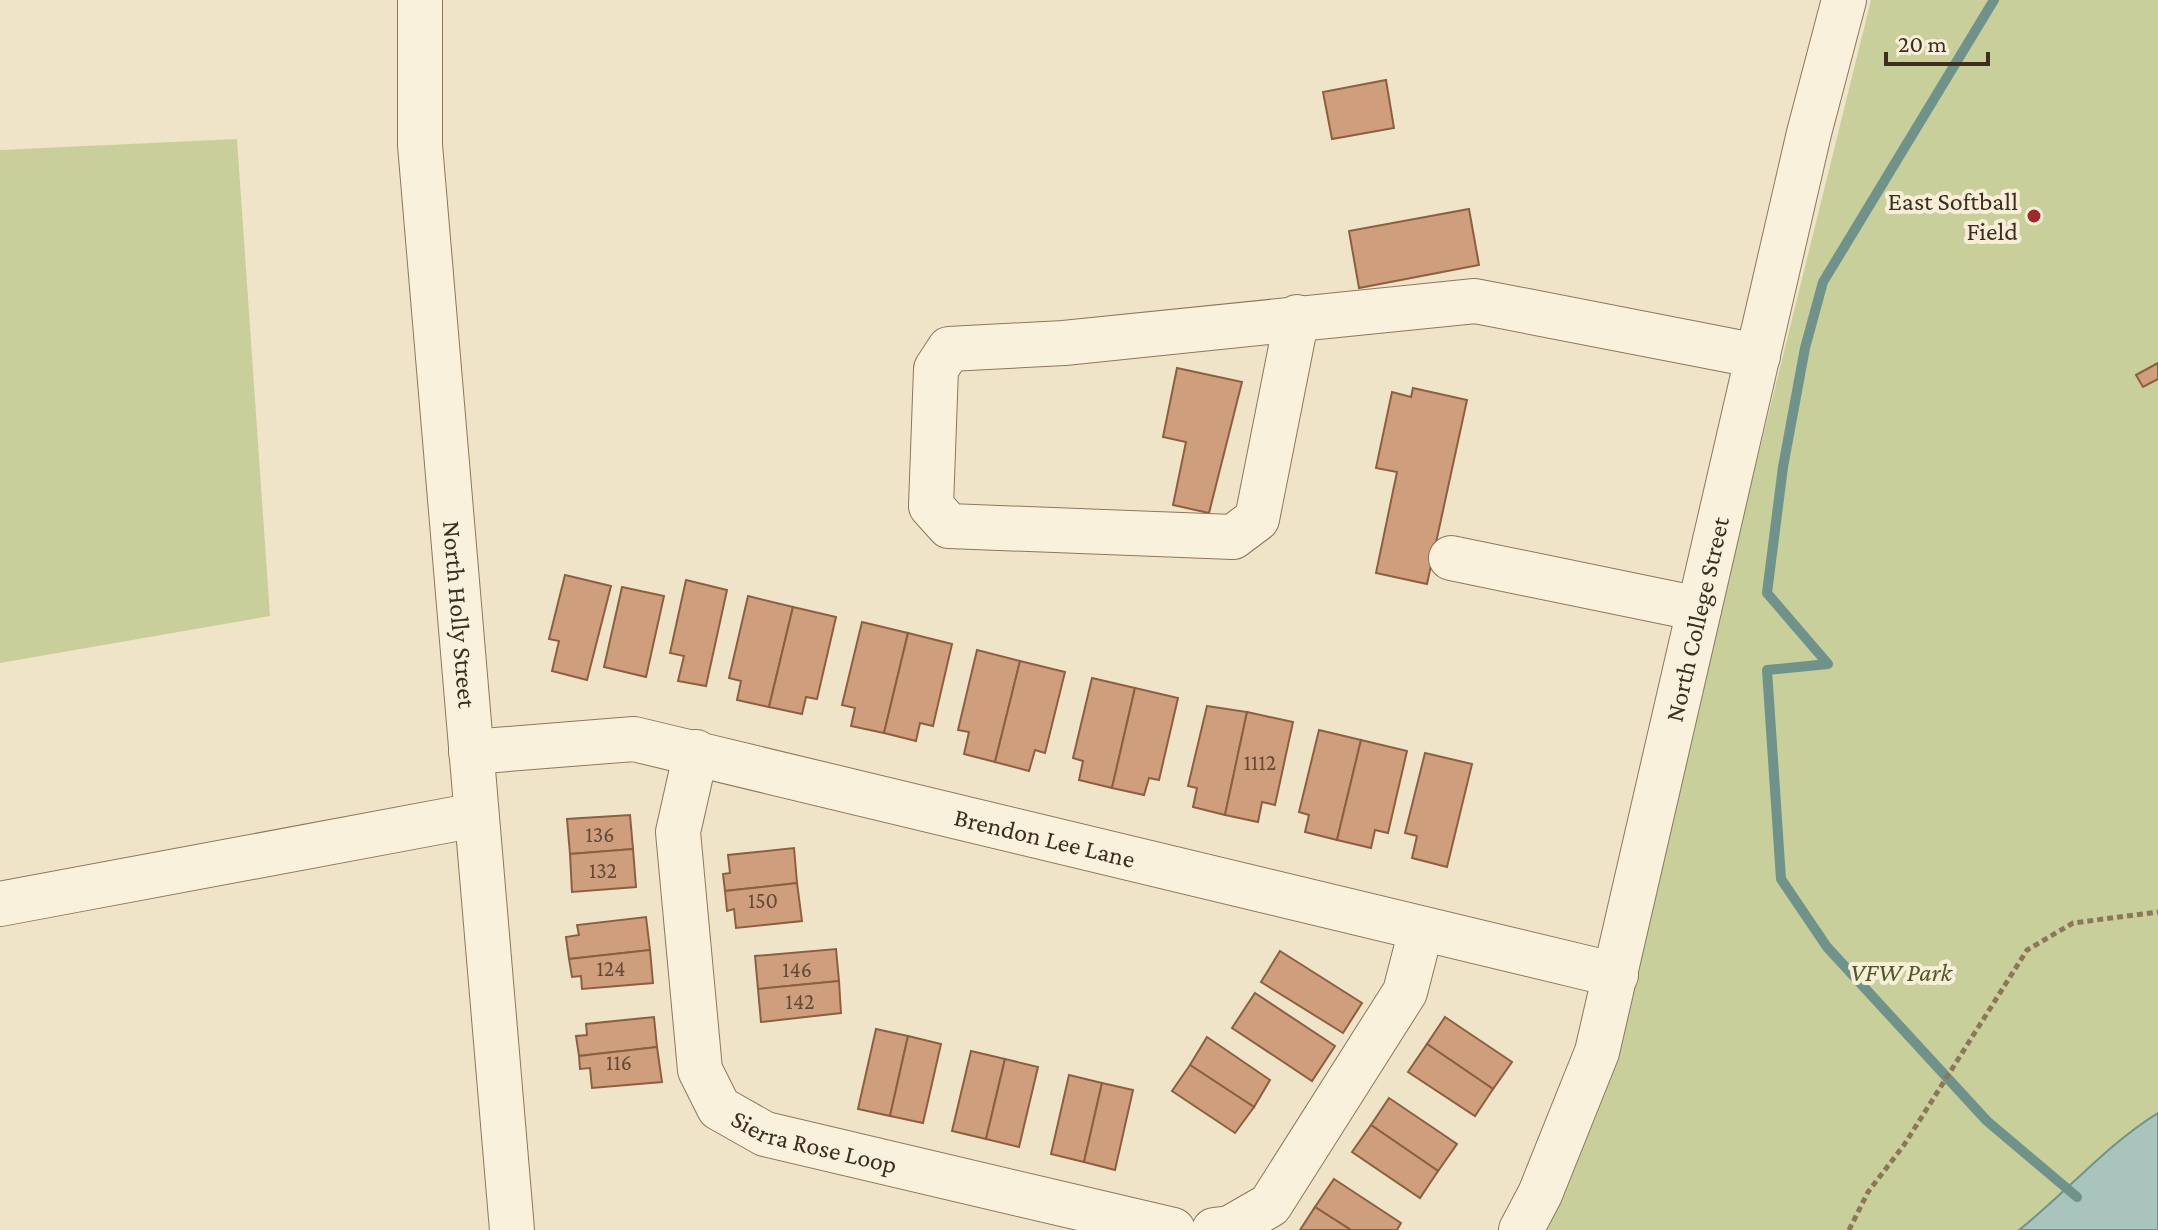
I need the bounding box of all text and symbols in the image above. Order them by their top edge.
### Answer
scale bar [1886,16,1988,66]
text: 20 m [1898,30,1947,57]
place label: East Softball Field [1888,187,2018,246]
marker: East Softball Field [2025,207,2043,225]
street label: North College Street [1659,513,1735,724]
street label: North Holly Street [437,519,482,710]
house number: 1112 [1244,750,1276,775]
street label: Brendon Lee Lane [951,802,1138,873]
house number: 136 [586,822,614,847]
house number: 132 [589,858,617,883]
house number: 150 [748,888,778,913]
house number: 124 [596,956,626,981]
house number: 146 [782,957,812,982]
park label: VFW Park [1850,958,1953,987]
house number: 142 [786,989,814,1014]
house number: 116 [606,1050,632,1075]
street label: Sierra Rose Loop [727,1104,900,1179]

